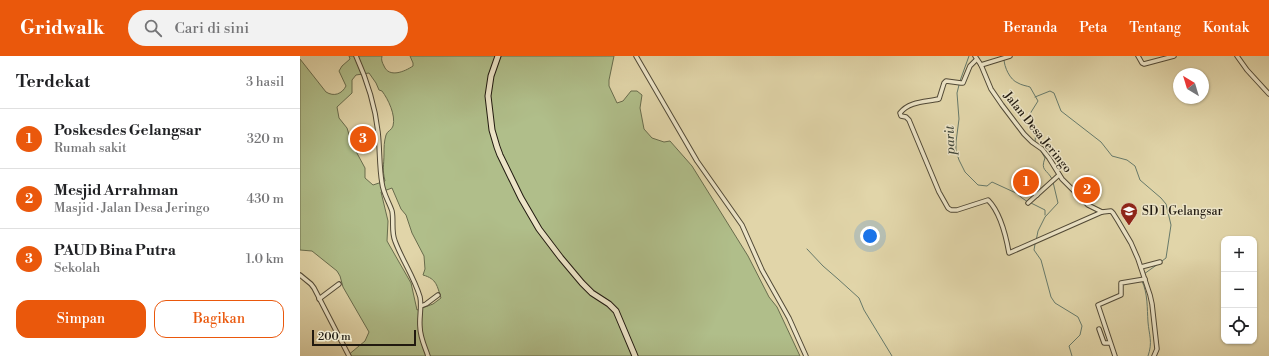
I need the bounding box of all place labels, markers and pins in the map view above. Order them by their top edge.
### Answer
pin: 3 [350,124,376,154]
pin: 1 [1013,167,1039,197]
pin: 2 [1074,175,1100,205]
school or university icon: SD 1 Gelangsar [1119,201,1139,226]
place label: SD 1 Gelangsar [1142,204,1223,219]

